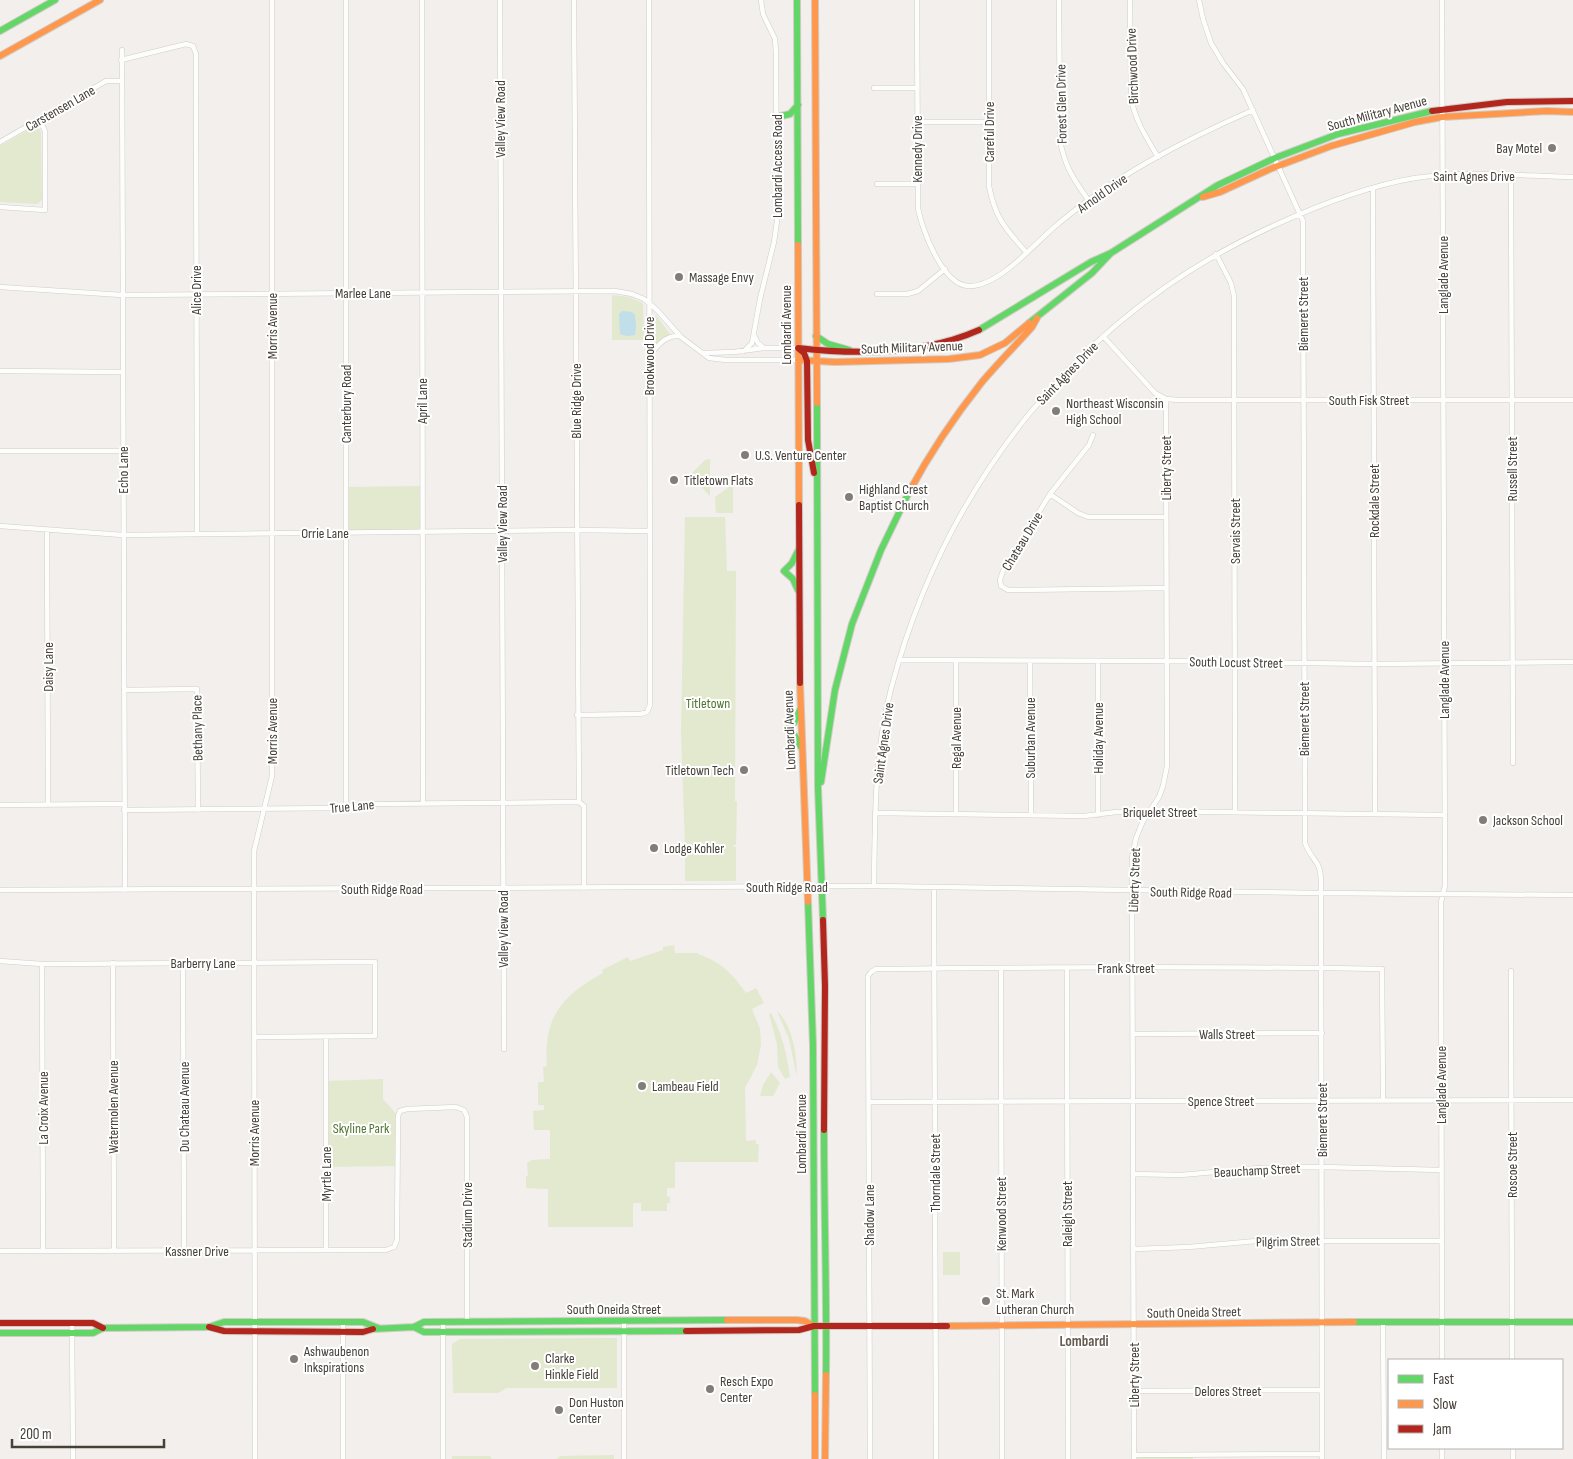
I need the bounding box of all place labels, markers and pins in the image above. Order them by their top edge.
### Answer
place label: Bay Motel [1496,140,1542,157]
marker: Bay Motel [1546,142,1558,154]
place label: Massage Envy [689,269,754,286]
marker: Massage Envy [673,271,685,283]
place label: Northeast Wisconsin High School [1066,395,1164,428]
marker: Northeast Wisconsin High School [1050,405,1062,417]
place label: U.S. Venture Center [755,447,847,464]
marker: U.S. Venture Center [739,449,751,461]
place label: Titletown Flats [684,472,753,489]
marker: Titletown Flats [668,474,680,486]
place label: Highland Crest Baptist Church [859,481,929,514]
marker: Highland Crest Baptist Church [843,491,855,503]
place label: Titletown Tech [665,762,734,779]
marker: Titletown Tech [738,764,750,776]
place label: Jackson School [1492,812,1563,829]
marker: Jackson School [1477,814,1489,826]
place label: Lodge Kohler [664,840,724,857]
marker: Lodge Kohler [648,842,660,854]
place label: Lambeau Field [652,1078,719,1095]
marker: Lambeau Field [636,1080,648,1092]
place label: St. Mark Lutheran Church [996,1285,1074,1318]
marker: St. Mark Lutheran Church [980,1295,992,1307]
place label: Ashwaubenon Inkspirations [303,1343,369,1376]
place label: Clarke Hinkle Field [545,1350,599,1383]
marker: Ashwaubenon Inkspirations [288,1353,300,1365]
marker: Clarke Hinkle Field [529,1360,541,1372]
place label: Resch Expo Center [720,1373,774,1406]
marker: Resch Expo Center [704,1383,716,1395]
place label: Don Huston Center [569,1394,624,1427]
marker: Don Huston Center [553,1404,565,1416]

